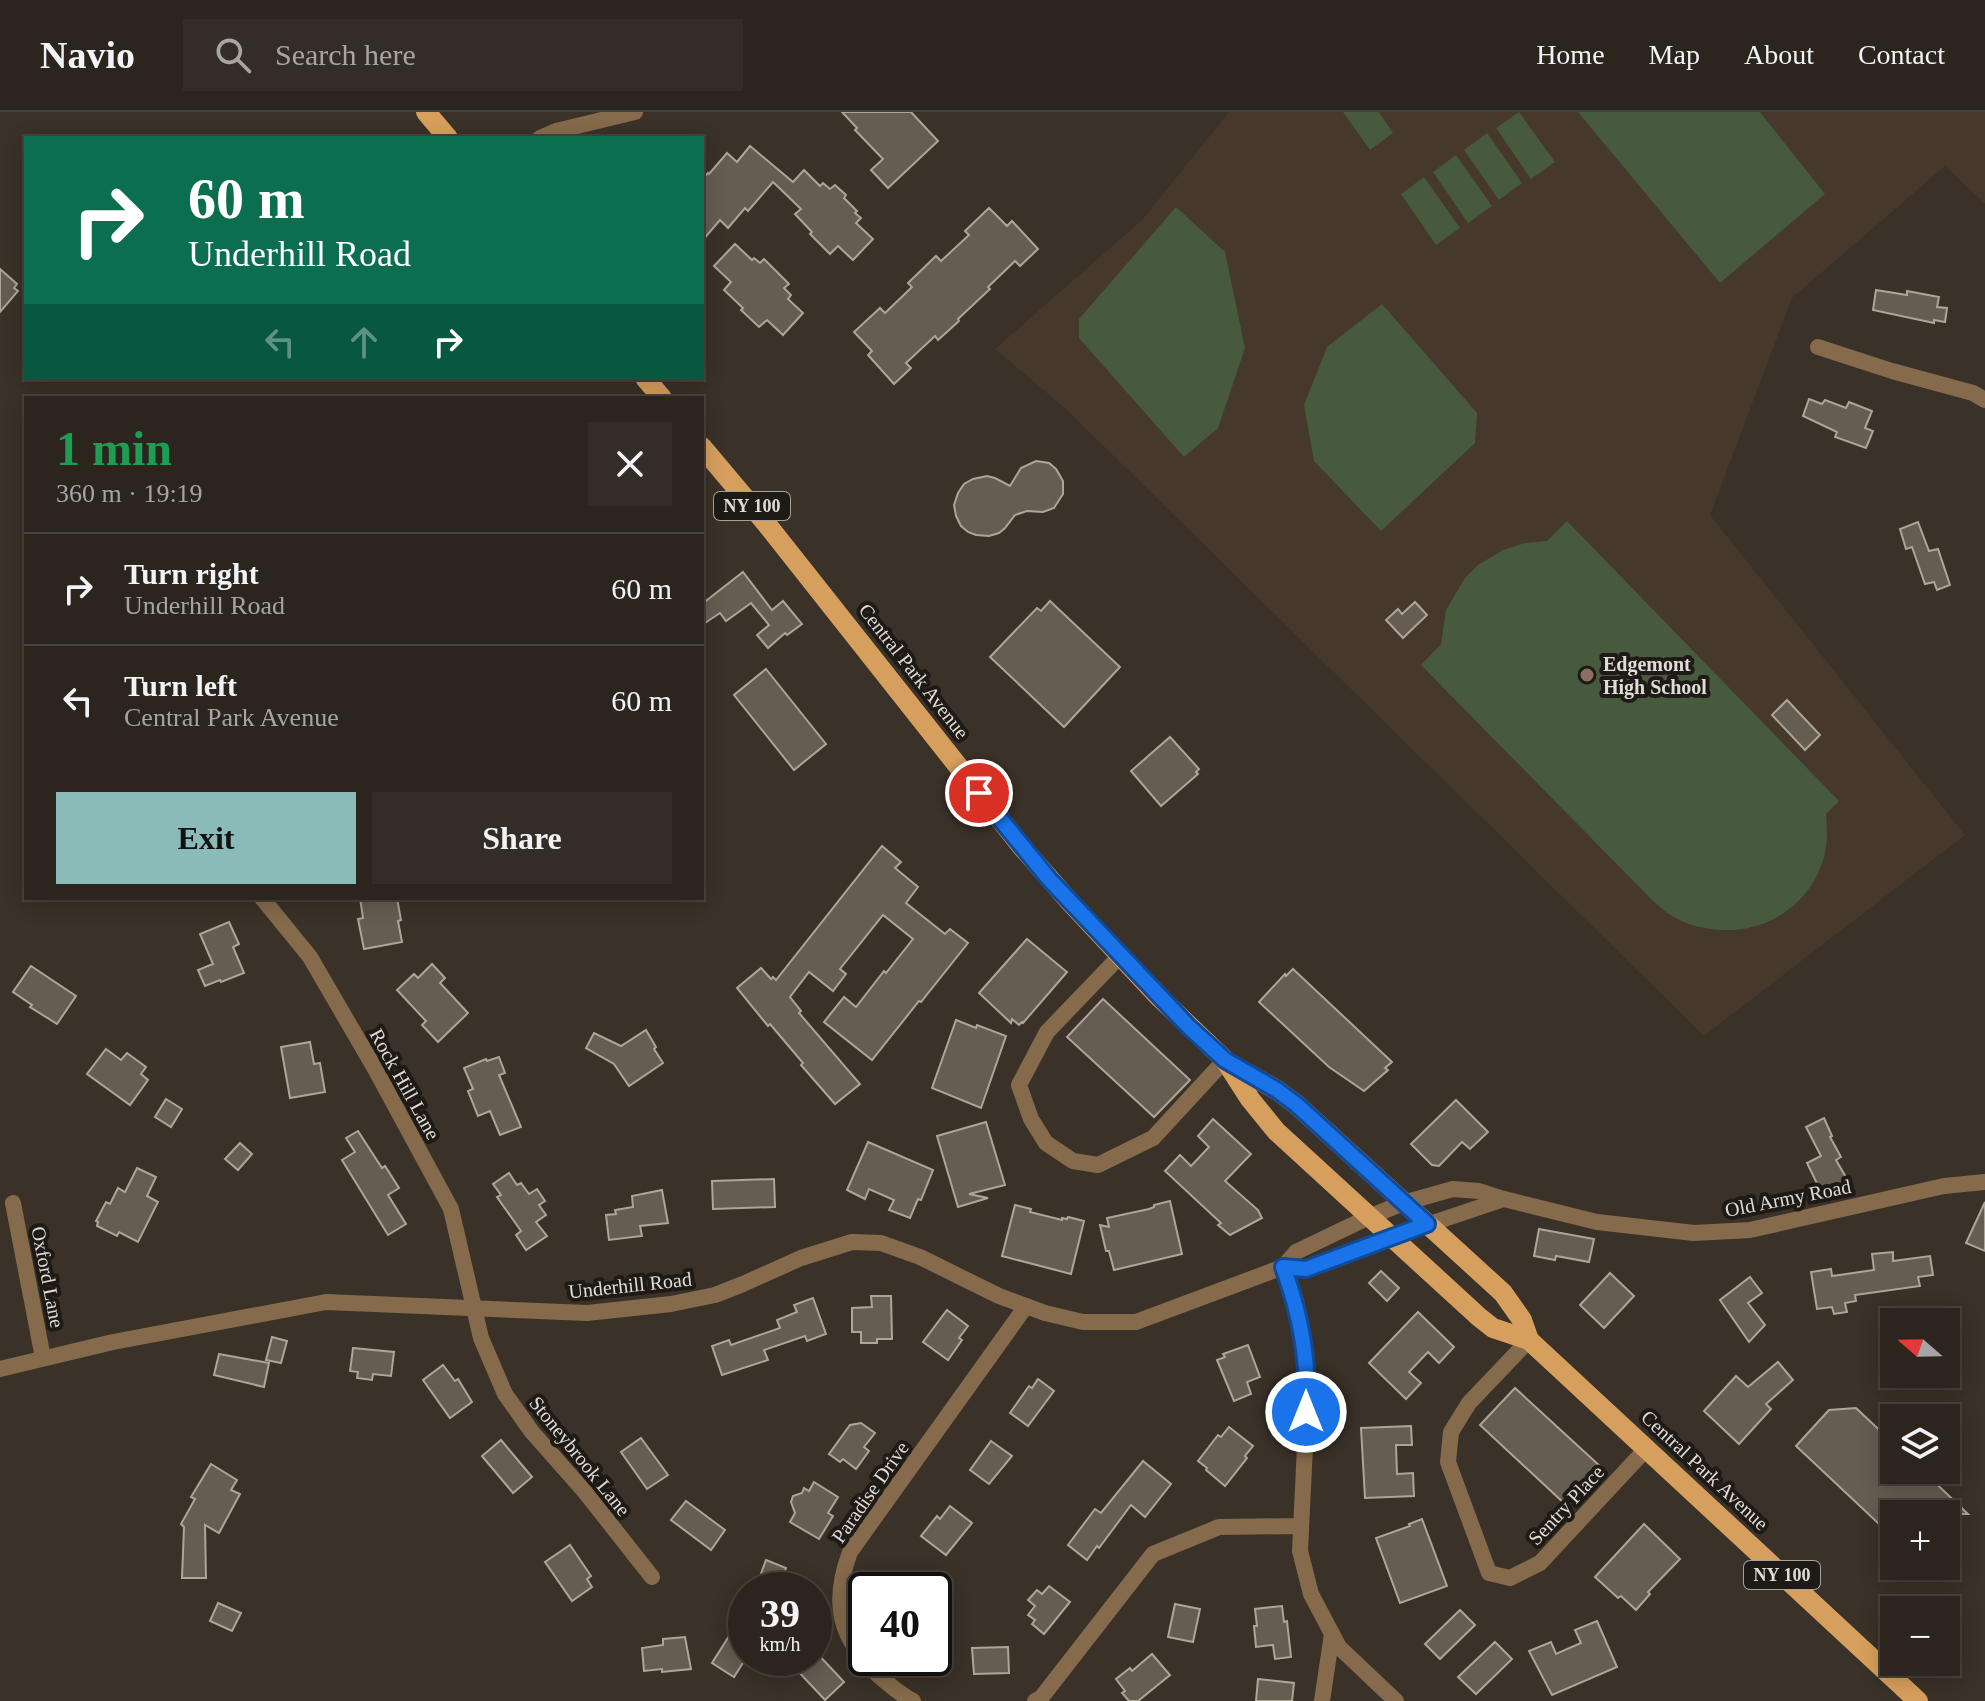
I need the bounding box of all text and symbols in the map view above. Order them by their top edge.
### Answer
search box [183,19,743,91]
icon: search [211,33,255,77]
text: Navio [40,34,135,76]
text: Search here [275,38,416,71]
text: Home [1536,39,1605,70]
text: Map [1649,39,1700,70]
text: About [1744,39,1814,70]
text: Contact [1858,39,1945,70]
icon: right [56,168,160,272]
text: 60 m [188,168,305,230]
text: Underhill Road [188,234,411,274]
icon: left [258,320,302,364]
icon: ahead [342,320,386,364]
icon: right [426,320,470,364]
text: 1 min [56,422,172,475]
button: close [588,422,672,506]
text: 360 m · 19:19 [56,479,203,508]
road number: NY 100 [714,492,790,520]
text: Turn right [124,557,259,590]
icon: right [56,567,100,611]
text: 60 m [611,572,672,605]
text: Underhill Road [124,591,285,620]
street label: Central Park Avenue [854,599,974,743]
place label: Edgemont High School [1603,653,1707,699]
marker: Edgemont High School [1578,666,1596,684]
text: Turn left [124,669,237,702]
icon: left [56,679,100,723]
text: 60 m [611,684,672,717]
text: Central Park Avenue [124,703,339,732]
pin [945,759,1013,827]
icon: arrive [957,771,1001,815]
button: Exit [56,792,356,884]
button: Share [372,792,672,884]
street label: Rock Hill Lane [365,1025,445,1143]
street label: Old Army Road [1723,1175,1853,1222]
street label: Oxford Lane [27,1224,69,1330]
street label: Underhill Road [567,1268,693,1302]
north arrow [1880,1308,1960,1388]
map controls [1880,1308,1960,1676]
position arrow [1264,1370,1348,1454]
street label: Stoneybrook Lane [524,1392,635,1521]
button: layers [1880,1404,1960,1484]
street label: Central Park Avenue [1637,1406,1773,1534]
street label: Paradise Drive [827,1437,913,1547]
street label: Sentry Place [1524,1461,1609,1550]
button: + [1880,1500,1960,1580]
road number: NY 100 [1744,1561,1820,1589]
speed limit sign: 40 [848,1572,952,1676]
text: 39 [760,1591,800,1636]
button: − [1880,1596,1960,1676]
text: km/h [759,1633,801,1655]

